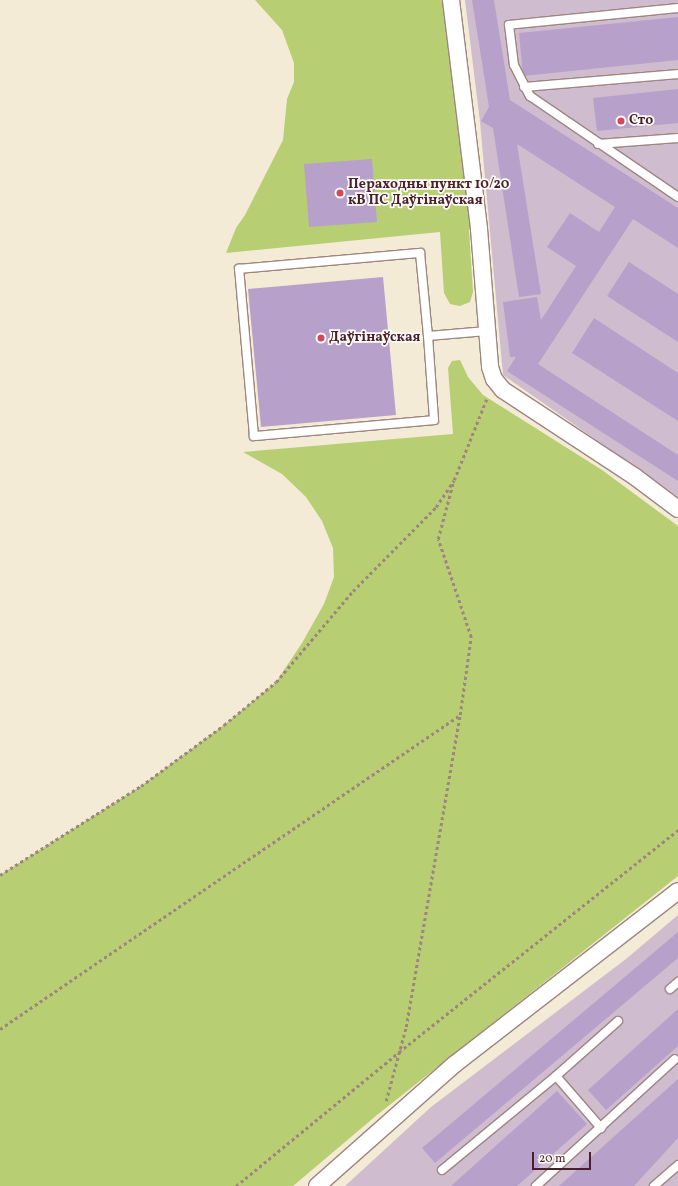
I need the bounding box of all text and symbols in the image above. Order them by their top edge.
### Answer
place label: Сто [629,113,653,129]
marker: Сто [616,116,626,126]
place label: Пераходны пункт 10/20 кВ ПС Даўгінаўская [348,177,509,210]
marker: Пераходны пункт 10/20 кВ ПС Даўгінаўская [335,188,345,198]
place label: Даўгінаўская [329,330,421,346]
marker: Даўгінаўская [316,333,326,343]
scale bar [534,1144,593,1170]
text: 20 m [539,1151,566,1167]

